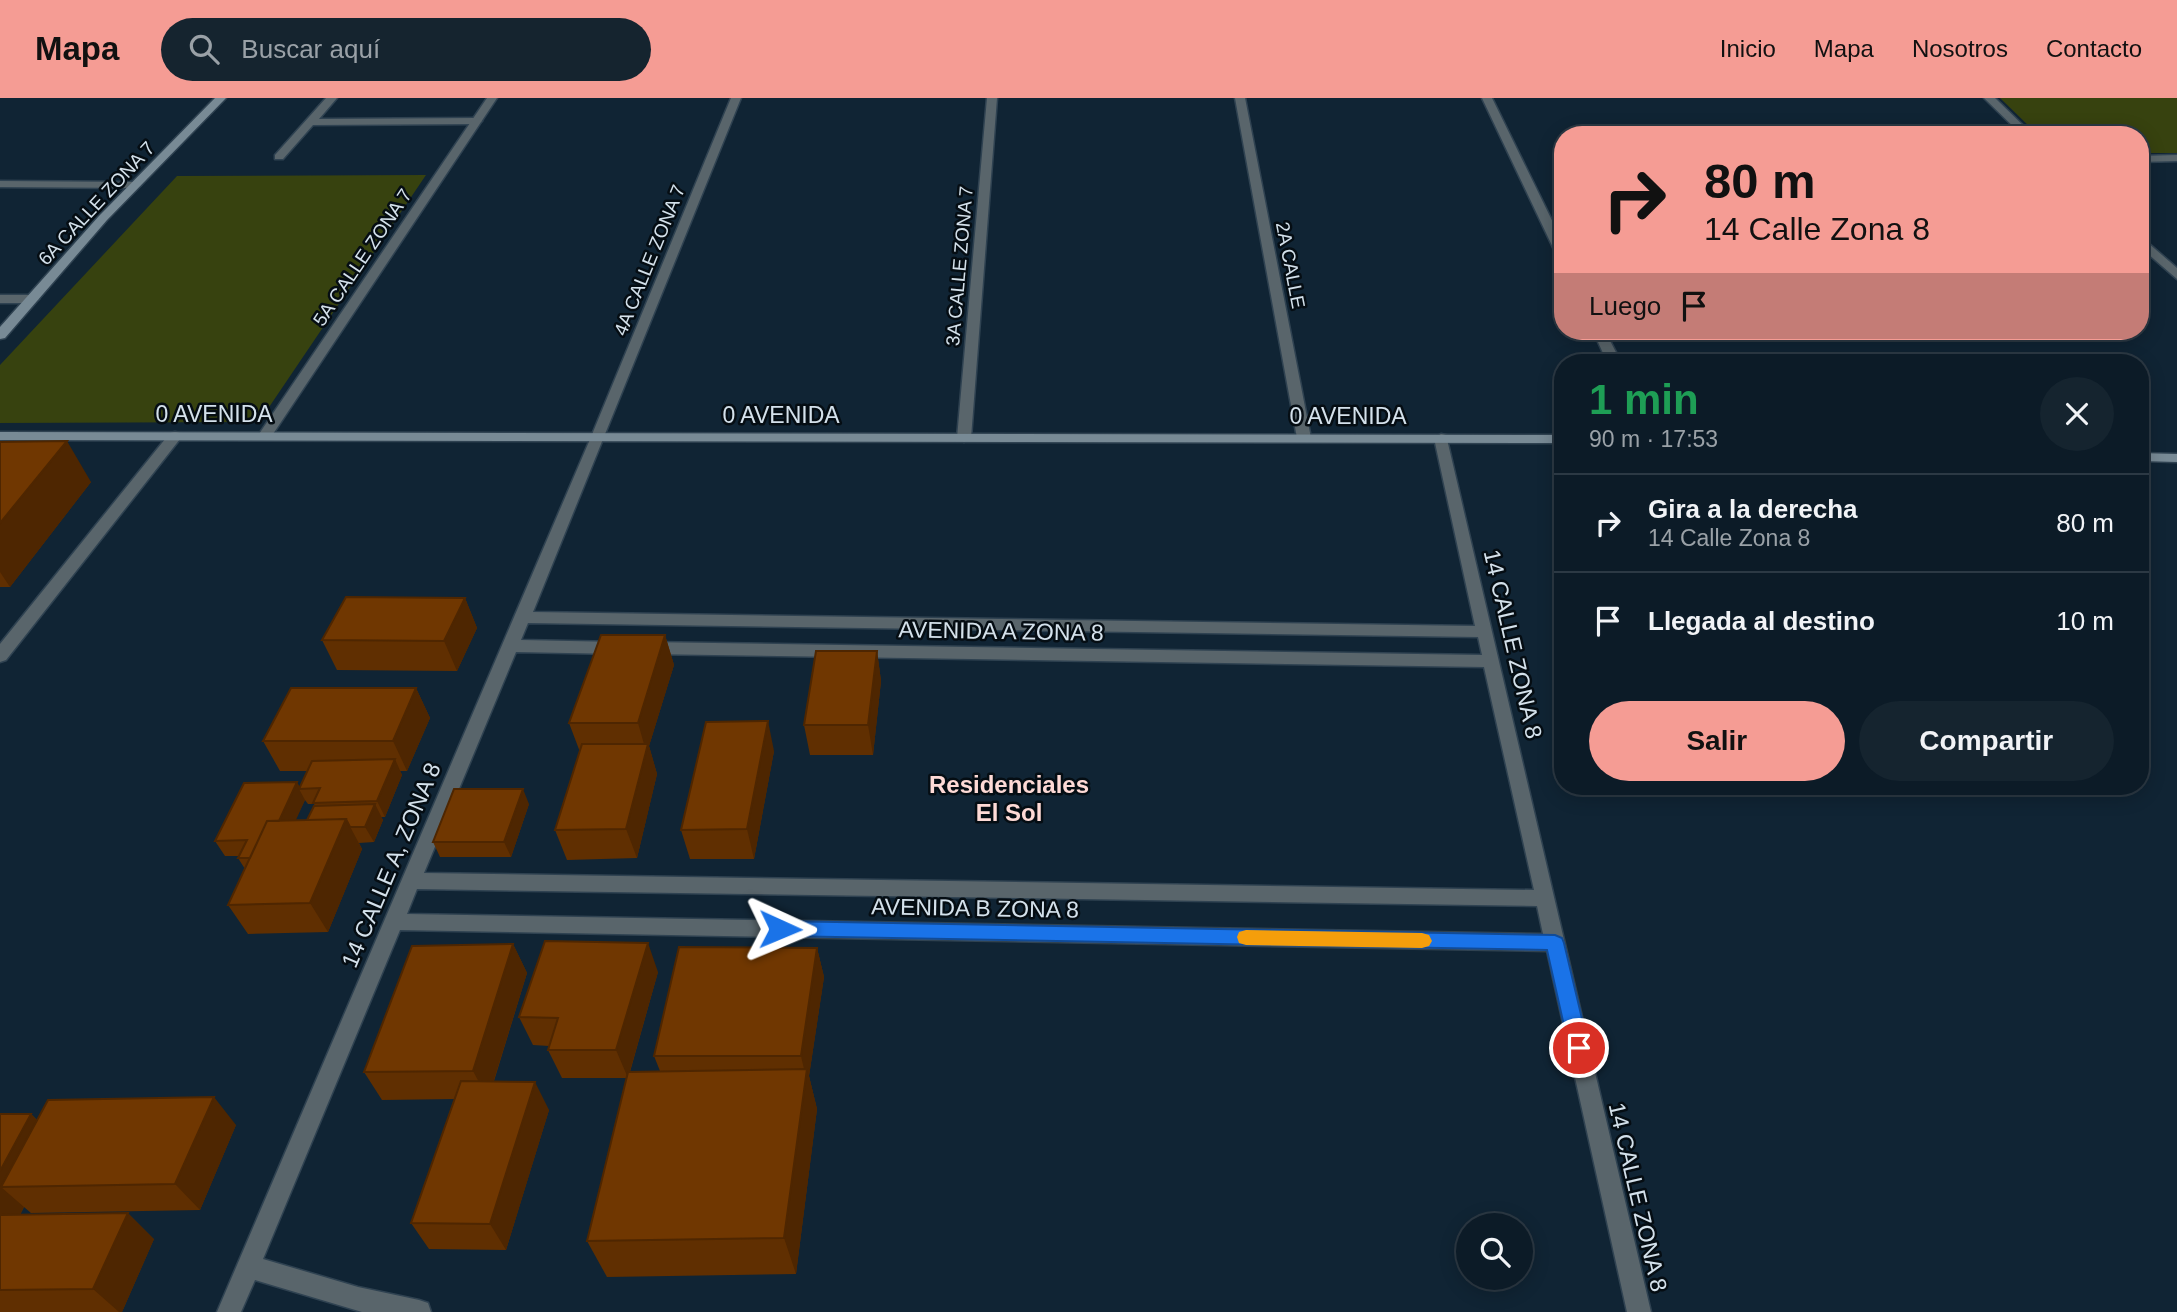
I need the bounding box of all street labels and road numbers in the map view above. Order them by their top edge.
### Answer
street label: 6A CALLE ZONA 7 [34,137,159,269]
street label: 4A CALLE ZONA 7 [610,182,689,339]
street label: 5A CALLE ZONA 7 [309,185,416,330]
street label: 3A CALLE ZONA 7 [942,185,977,347]
street label: 2A CALLE [1272,220,1309,310]
street label: 0 AVENIDA [155,401,273,427]
street label: 0 AVENIDA [722,402,840,428]
street label: 0 AVENIDA [1289,403,1407,429]
street label: 14 CALLE ZONA 8 [1479,547,1547,741]
street label: AVENIDA A ZONA 8 [898,616,1104,646]
street label: 14 CALLE A, ZONA 8 [336,759,446,971]
street label: AVENIDA B ZONA 8 [871,893,1079,923]
street label: 14 CALLE ZONA 8 [1604,1100,1672,1294]

